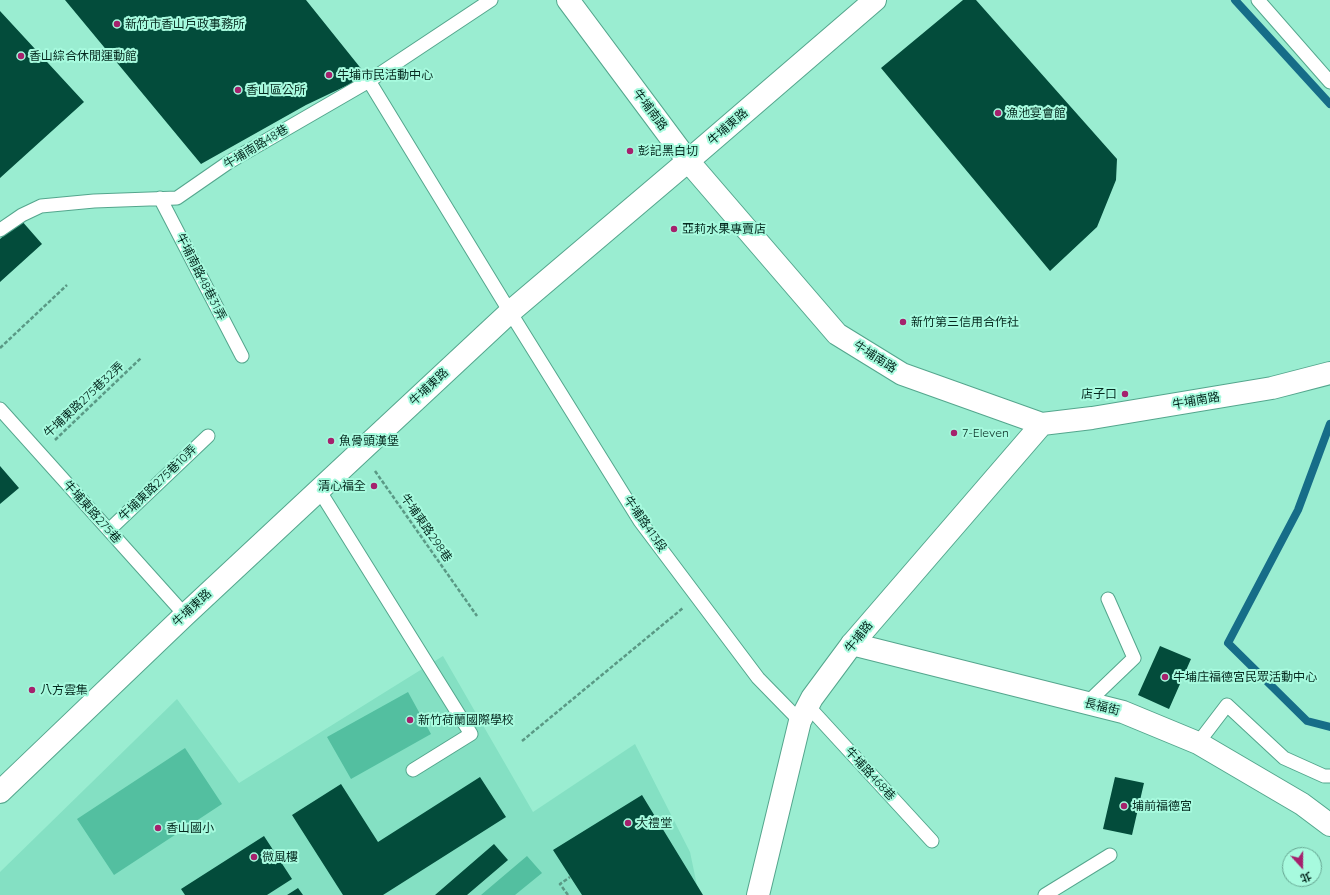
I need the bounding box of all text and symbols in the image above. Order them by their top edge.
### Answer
place label: 新竹市香山戶政事務所 [125,17,245,31]
marker: 新竹市香山戶政事務所 [112,19,122,29]
place label: 香山綜合休閒運動館 [29,49,137,63]
marker: 香山綜合休閒運動館 [16,51,26,61]
place label: 牛埔市民活動中心 [337,68,433,82]
marker: 牛埔市民活動中心 [324,70,334,80]
place label: 香山區公所 [246,83,306,97]
marker: 香山區公所 [233,85,243,95]
street label: 牛埔南路 [630,86,670,134]
street label: 牛埔東路 [705,106,751,148]
place label: 漁池宴會館 [1006,106,1066,120]
marker: 漁池宴會館 [993,108,1003,118]
street label: 牛埔南路48巷 [221,122,291,172]
place label: 彭記黑白切 [638,144,698,158]
marker: 彭記黑白切 [625,146,635,156]
place label: 亞莉水果專賣店 [682,222,766,236]
marker: 亞莉水果專賣店 [669,224,679,234]
street label: 牛埔南路48巷31弄 [173,231,229,323]
place label: 新竹第三信用合作社 [911,315,1019,329]
marker: 新竹第三信用合作社 [898,317,908,327]
street label: 牛埔南路 [851,338,899,376]
street label: 牛埔東路275巷32弄 [41,359,127,441]
street label: 牛埔東路 [407,365,451,409]
place label: 店子口 [1081,387,1117,401]
marker: 店子口 [1120,389,1130,399]
street label: 牛埔南路 [1171,390,1221,412]
place label: 7-Eleven [962,426,1009,440]
marker: 7-Eleven [949,428,959,438]
place label: 魚骨頭漢堡 [339,434,399,448]
marker: 魚骨頭漢堡 [326,436,336,446]
street label: 牛埔東路275巷10弄 [116,442,200,524]
street label: 牛埔東路275巷 [60,478,124,546]
place label: 清心福全 [318,479,366,493]
marker: 清心福全 [369,481,379,491]
street label: 牛埔東路298巷 [397,491,455,565]
street label: 牛埔路413段 [620,493,670,555]
street label: 牛埔東路 [170,586,214,630]
street label: 牛埔路 [842,618,876,656]
place label: 牛埔庄福德宮民眾活動中心 [1173,670,1317,684]
marker: 牛埔庄福德宮民眾活動中心 [1160,672,1170,682]
place label: 八方雲集 [40,683,88,697]
marker: 八方雲集 [27,685,37,695]
street label: 長福街 [1083,696,1121,718]
place label: 新竹荷蘭國際學校 [418,713,514,727]
marker: 新竹荷蘭國際學校 [405,715,415,725]
street label: 牛埔路468巷 [842,744,898,804]
place label: 埔前福德宮 [1132,799,1192,813]
marker: 埔前福德宮 [1119,801,1129,811]
place label: 大禮堂 [636,816,672,830]
marker: 大禮堂 [623,818,633,828]
place label: 香山國小 [166,821,214,835]
marker: 香山國小 [153,823,163,833]
north arrow [1282,847,1322,887]
place label: 微風樓 [262,850,298,864]
marker: 微風樓 [249,852,259,862]
text: 北 [1298,869,1314,886]

